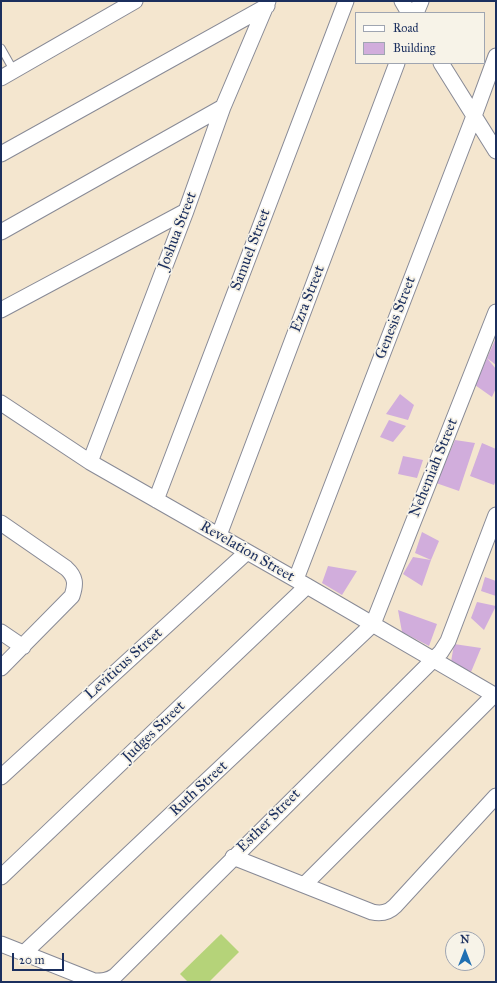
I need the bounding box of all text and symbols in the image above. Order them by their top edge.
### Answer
legend [355,12,485,64]
text: Road [393,21,419,35]
text: Building [393,41,435,55]
street label: Joshua Street [155,190,201,272]
street label: Samuel Street [227,207,275,293]
street label: Ezra Street [287,263,329,335]
street label: Genesis Street [372,274,420,362]
street label: Nehemiah Street [406,416,462,520]
street label: Revelation Street [197,518,297,586]
street label: Leviticus Street [81,624,167,704]
street label: Judges Street [119,698,189,766]
street label: Ruth Street [166,758,232,820]
street label: Esther Street [234,786,304,856]
north arrow [445,931,485,971]
text: N [460,933,470,946]
scale bar [14,945,66,971]
text: 20 m [19,953,45,967]

